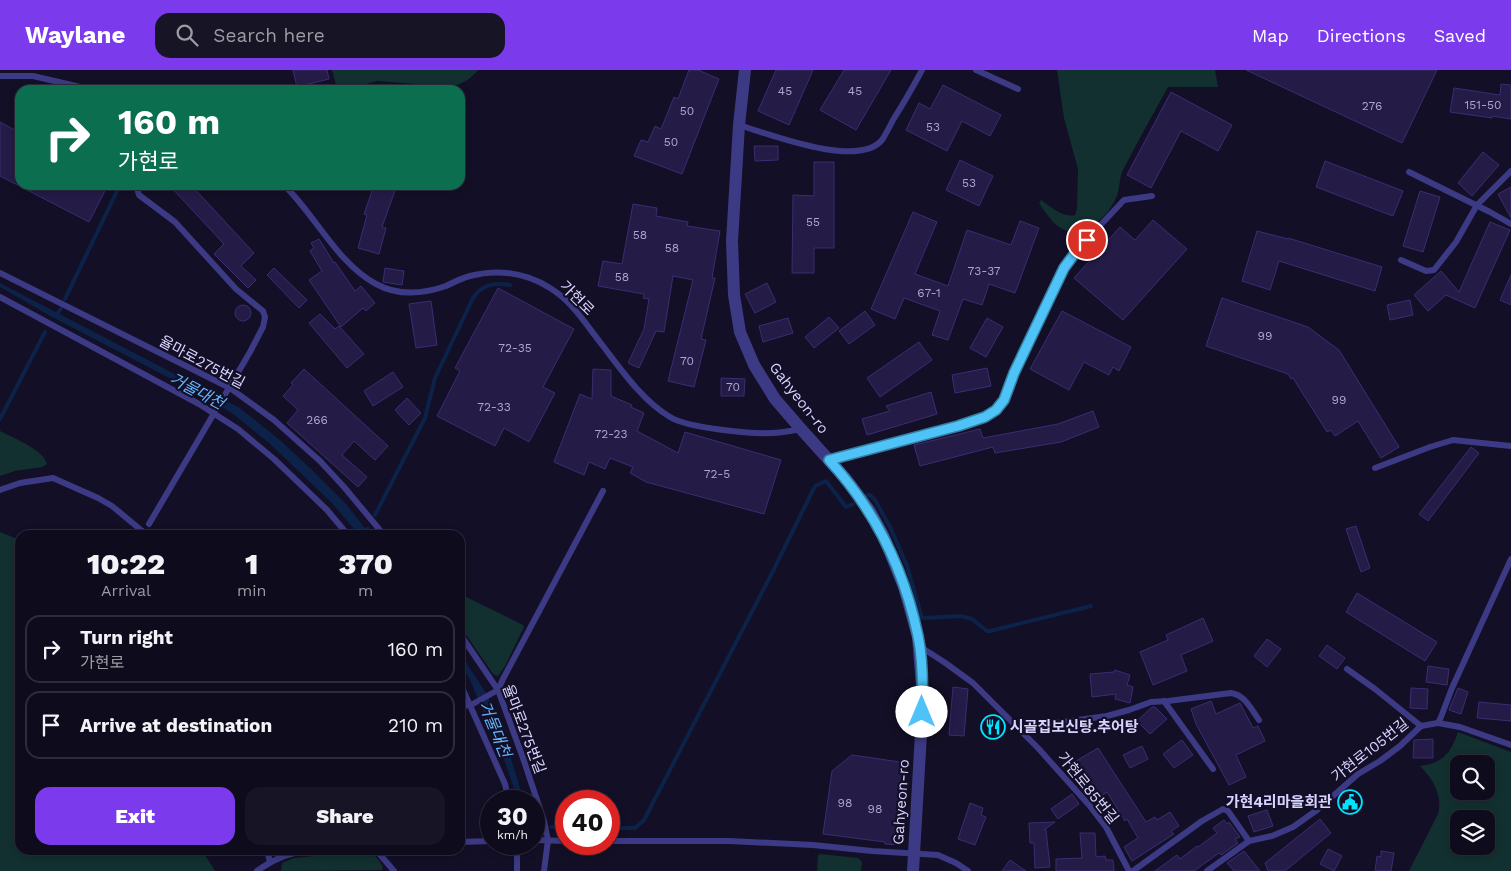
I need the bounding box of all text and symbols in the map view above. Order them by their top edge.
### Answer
search box [155,13,505,58]
text: Waylane [25,21,125,49]
icon: search [173,21,201,49]
text: Search here [213,24,325,47]
text: Map [1252,25,1289,46]
text: Directions [1317,25,1406,46]
text: Saved [1434,25,1486,46]
house number: 45 [778,84,792,98]
house number: 45 [848,84,862,98]
house number: 151-50 [1465,98,1501,112]
house number: 276 [1362,99,1382,113]
text: 160 m [118,101,220,143]
house number: 50 [680,104,694,118]
icon: right [35,105,100,170]
house number: 53 [926,120,940,134]
house number: 50 [664,135,678,149]
text: 가현로 [118,149,179,174]
house number: 53 [962,176,976,190]
house number: 55 [806,215,820,229]
pin [1066,219,1108,261]
icon: arrive [1073,226,1101,254]
house number: 58 [633,228,647,242]
house number: 58 [665,241,679,255]
house number: 73-37 [968,264,1001,278]
house number: 58 [615,270,629,284]
street label: 가현로 [556,277,598,319]
house number: 67-1 [917,286,941,300]
house number: 99 [1258,329,1272,343]
street label: 율마로275번길 [156,332,248,392]
house number: 72-35 [498,341,532,355]
house number: 70 [680,354,694,368]
street label: Gahyeon-ro [766,359,832,437]
water label: 거물대천 [167,369,229,414]
house number: 70 [726,380,740,394]
house number: 99 [1332,393,1346,407]
house number: 72-33 [477,400,511,414]
house number: 266 [306,413,328,427]
house number: 72-23 [594,427,628,441]
house number: 72-5 [704,467,730,481]
text: 10:22 [87,546,165,581]
text: 1 [245,546,258,581]
text: 370 [338,546,393,581]
text: Arrival [101,581,151,600]
text: min [237,581,266,600]
text: m [358,581,373,600]
text: Turn right [80,626,173,649]
icon: right [37,635,65,663]
text: 160 m [388,638,443,661]
text: 가현로 [80,653,124,672]
street label: 율마로275번길 [499,682,549,776]
position arrow [895,685,947,737]
water label: 거물대천 [475,698,516,762]
icon: arrive [37,711,65,739]
text: Arrive at destination [80,714,272,737]
text: 210 m [388,714,443,737]
restaurant icon: 시골집보신탕.추어탕 [980,714,1006,740]
street label: 가현로105번길 [1328,714,1412,786]
place label: 시골집보신탕.추어탕 [1010,718,1139,736]
street label: 가현로85번길 [1054,749,1122,827]
map controls [1450,755,1495,855]
button: search [1450,755,1495,800]
street label: Gahyeon-ro [889,759,913,845]
button: Exit [35,787,235,845]
button: Share [245,787,445,845]
public building icon: 가현4리마을회관 [1337,789,1363,815]
speed limit sign: 40 [555,790,620,855]
place label: 가현4리마을회관 [1226,793,1332,811]
house number: 98 [838,796,852,810]
text: 30 [497,802,528,831]
house number: 98 [868,802,882,816]
button: layers [1450,810,1495,855]
text: km/h [497,828,528,842]

